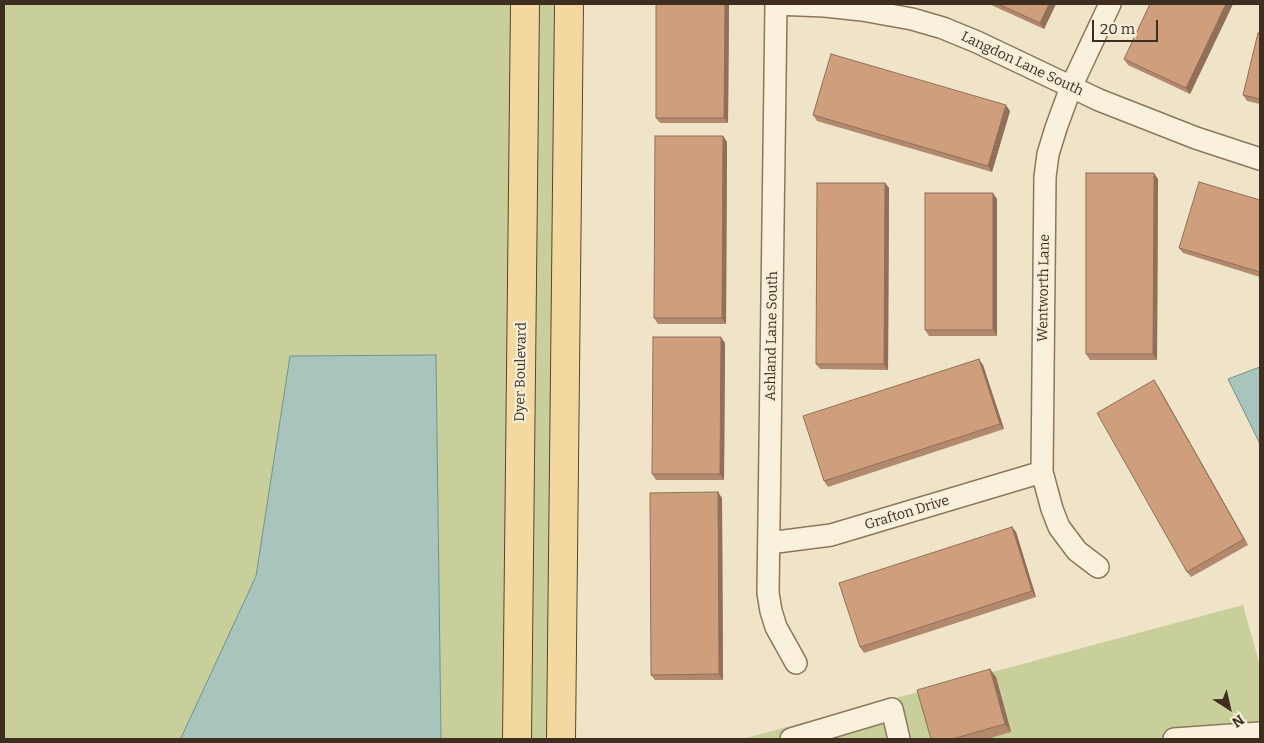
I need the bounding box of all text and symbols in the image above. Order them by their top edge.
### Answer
scale bar [1094,10,1160,42]
text: 20 m [1100,20,1135,38]
street label: Langdon Lane South [958,28,1086,100]
street label: Wentworth Lane [1035,234,1053,342]
street label: Ashland Lane South [762,271,782,401]
street label: Dyer Boulevard [512,322,530,422]
street label: Grafton Drive [863,492,951,534]
north arrow [1204,683,1254,733]
text: N [1229,711,1247,731]

